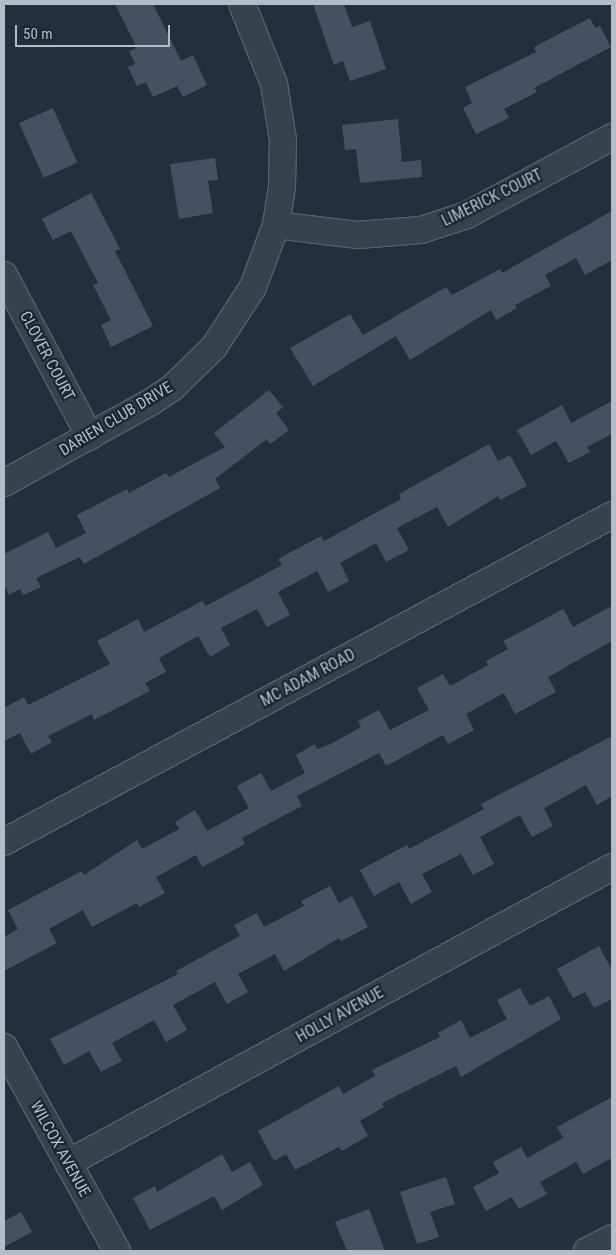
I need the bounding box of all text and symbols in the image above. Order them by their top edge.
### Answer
scale bar [18,15,172,47]
text: 50 m [23,25,53,43]
street label: LIMERICK COURT [439,165,545,231]
street label: CLOVER COURT [15,308,79,404]
street label: DARIEN CLUB DRIVE [56,378,176,460]
street label: MC ADAM ROAD [257,645,359,711]
street label: HOLLY AVENUE [293,983,387,1047]
street label: WILCOX AVENUE [26,1098,94,1200]

